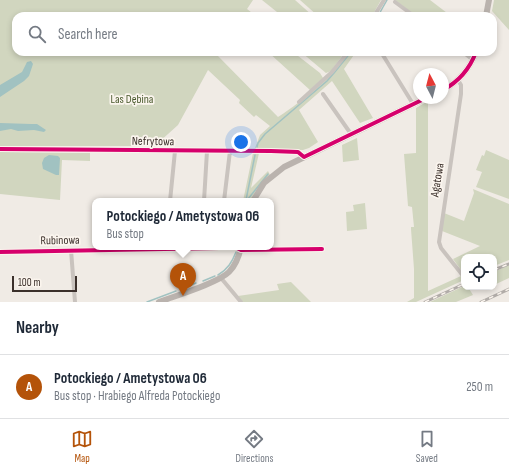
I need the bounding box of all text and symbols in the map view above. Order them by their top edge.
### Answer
search box [12,12,497,56]
icon: search [26,23,48,45]
text: Search here [58,25,118,44]
north arrow [413,68,449,104]
park label: Las Dębina [111,92,154,107]
your location [231,132,251,152]
street label: Nefrytowa [132,134,175,149]
street label: Agatowa [427,162,448,199]
popup [92,198,274,250]
text: Potockiego / Ametystowa 06 [107,207,259,226]
text: Bus stop [107,226,144,242]
street label: Rubinowa [40,233,80,248]
map controls [461,254,497,290]
button: locate [461,254,497,290]
pin: A [170,263,196,296]
scale bar [12,274,77,293]
text: 100 m [18,276,40,289]
text: Nearby [16,318,59,338]
text: Potockiego / Ametystowa 06 [54,369,207,388]
text: A [26,379,32,395]
text: 250 m [466,379,493,395]
text: Bus stop · Hrabiego Alfreda Potockiego [54,388,220,404]
tab: Map [71,428,93,465]
tab: Directions [236,428,273,465]
tab: Saved [416,428,438,465]

